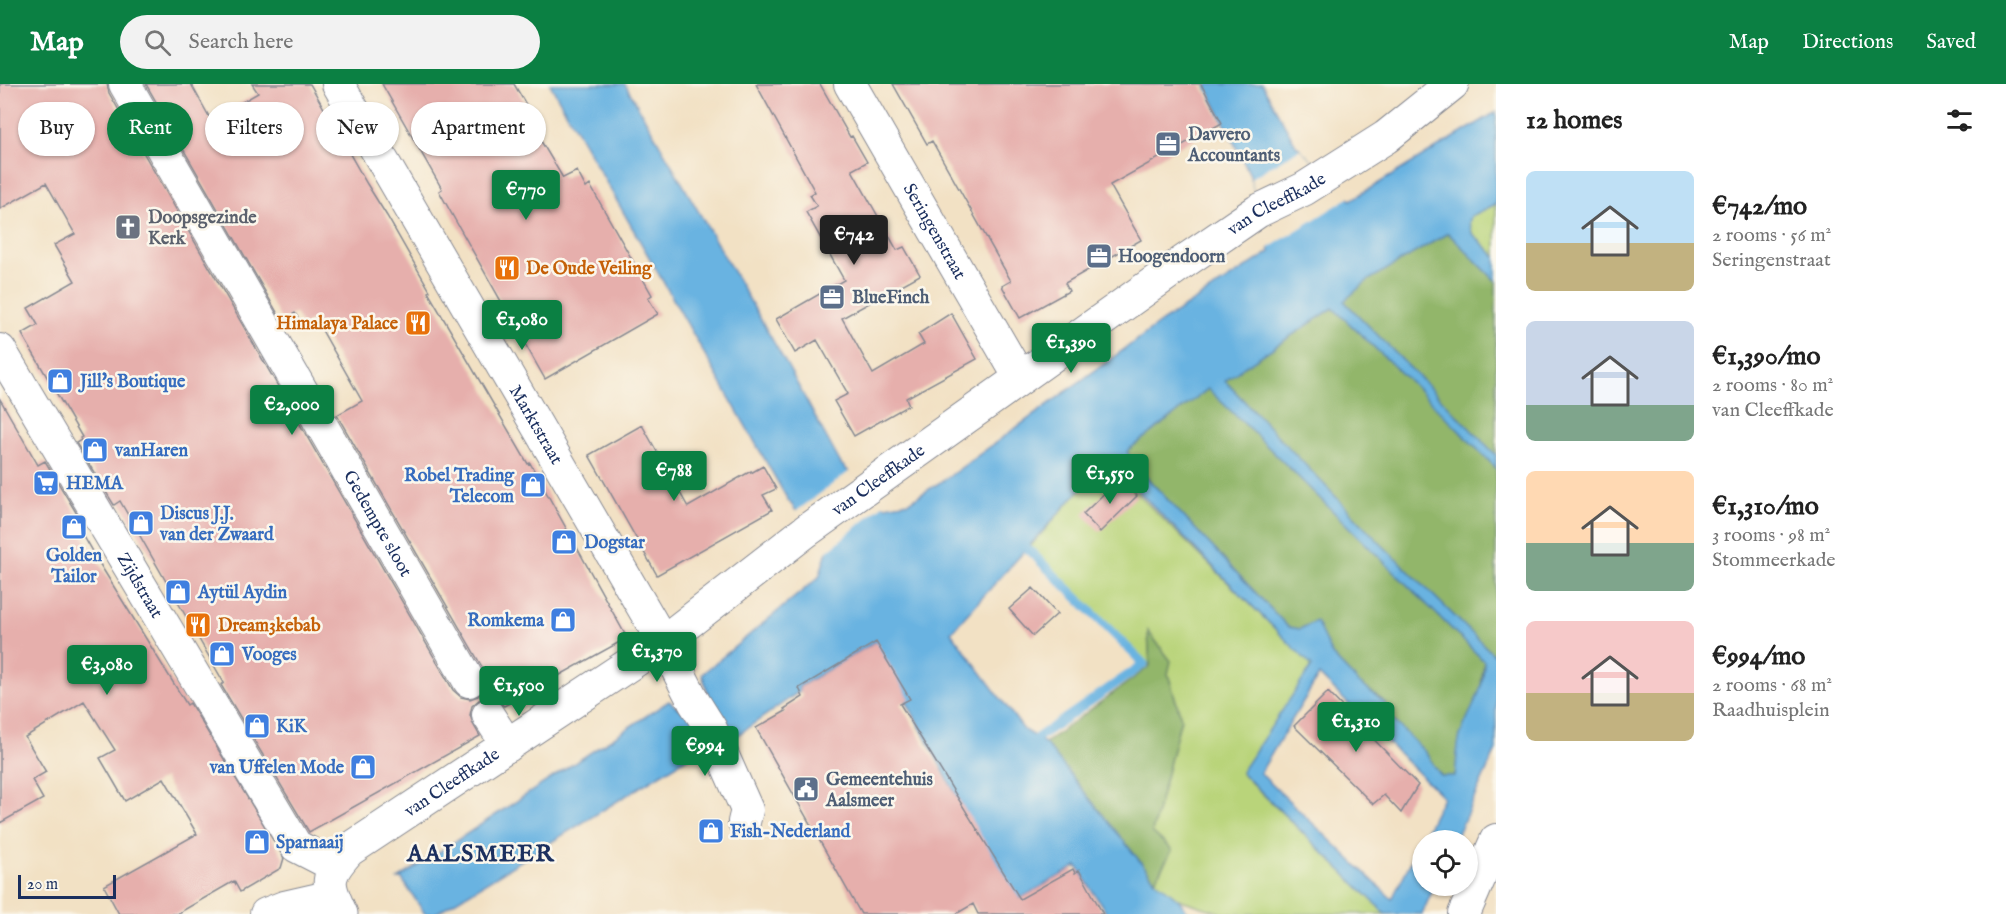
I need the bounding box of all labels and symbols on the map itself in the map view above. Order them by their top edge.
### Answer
place label: Davvero Accountants [1187,124,1281,168]
office icon: Davvero Accountants [1153,129,1183,159]
street label: van Cleeffkade [1223,168,1331,242]
pin: €770 [490,170,562,221]
street label: Seringenstraat [897,180,971,284]
place label: Doopsgezinde Kerk [148,207,257,251]
church icon: Doopsgezinde Kerk [113,212,143,242]
pin: €742 [818,215,890,266]
office icon: Hoogendoorn [1084,241,1114,271]
place label: Hoogendoorn [1118,246,1226,269]
restaurant icon: De Oude Veiling [492,253,522,283]
place label: De Oude Veiling [526,258,653,281]
office icon: BlueFinch [817,282,847,312]
place label: BlueFinch [852,287,930,310]
pin: €1,080 [473,300,571,351]
restaurant icon: Himalaya Palace [403,308,433,338]
place label: Himalaya Palace [276,313,399,336]
pin: €1,390 [1022,323,1120,374]
shop icon: Jill's Boutique [45,366,75,396]
place label: Jill's Boutique [78,371,186,394]
street label: Marktstraat [503,381,567,469]
pin: €2,000 [243,385,341,436]
shop icon: vanHaren [80,435,110,465]
place label: vanHaren [114,440,188,463]
street label: van Cleeffkade [828,440,930,522]
pin: €788 [638,451,710,502]
pin: €1,550 [1061,454,1159,505]
place label: Robel Trading Telecom [404,465,515,509]
street label: Gedempte sloot [337,467,417,581]
supermarket icon: HEMA [31,468,61,498]
shop icon: Robel Trading Telecom [518,470,548,500]
place label: HEMA [66,473,124,496]
place label: Discus J.J. van der Zwaard [159,503,274,547]
shop icon: Discus J.J. van der Zwaard [126,508,156,538]
shop icon: Golden Tailor [59,512,89,542]
shop icon: Dogstar [549,527,579,557]
place label: Dogstar [584,532,645,555]
place label: Golden Tailor [46,545,103,589]
street label: Zijdstraat [111,549,167,623]
shop icon: Aytül Aydin [163,577,193,607]
place label: Aytül Aydin [197,582,288,605]
shop icon: Romkema [548,605,578,635]
restaurant icon: Dream3kebab [183,610,213,640]
place label: Romkema [467,610,545,633]
place label: Dream3kebab [218,615,321,638]
pin: €1,370 [608,632,706,683]
shop icon: Vooges [207,639,237,669]
place label: Vooges [241,644,297,667]
pin: €3,080 [58,645,156,696]
pin: €1,500 [470,666,568,717]
pin: €1,310 [1307,702,1405,753]
shop icon: KiK [242,711,272,741]
place label: KiK [276,716,308,739]
pin: €994 [669,726,741,777]
street label: van Cleeffkade [400,743,504,823]
shop icon: van Uffelen Mode [348,752,378,782]
place label: van Uffelen Mode [209,757,345,780]
place label: Gemeentehuis Aalsmeer [825,769,934,813]
public building icon: Gemeentehuis Aalsmeer [791,774,821,804]
shop icon: Fish-Nederland [696,816,726,846]
place label: Fish-Nederland [730,821,851,844]
shop icon: Sparnaaij [242,827,272,857]
place label: Sparnaaij [276,832,344,855]
district label: AALSMEER [406,839,555,870]
scale bar [18,872,116,900]

